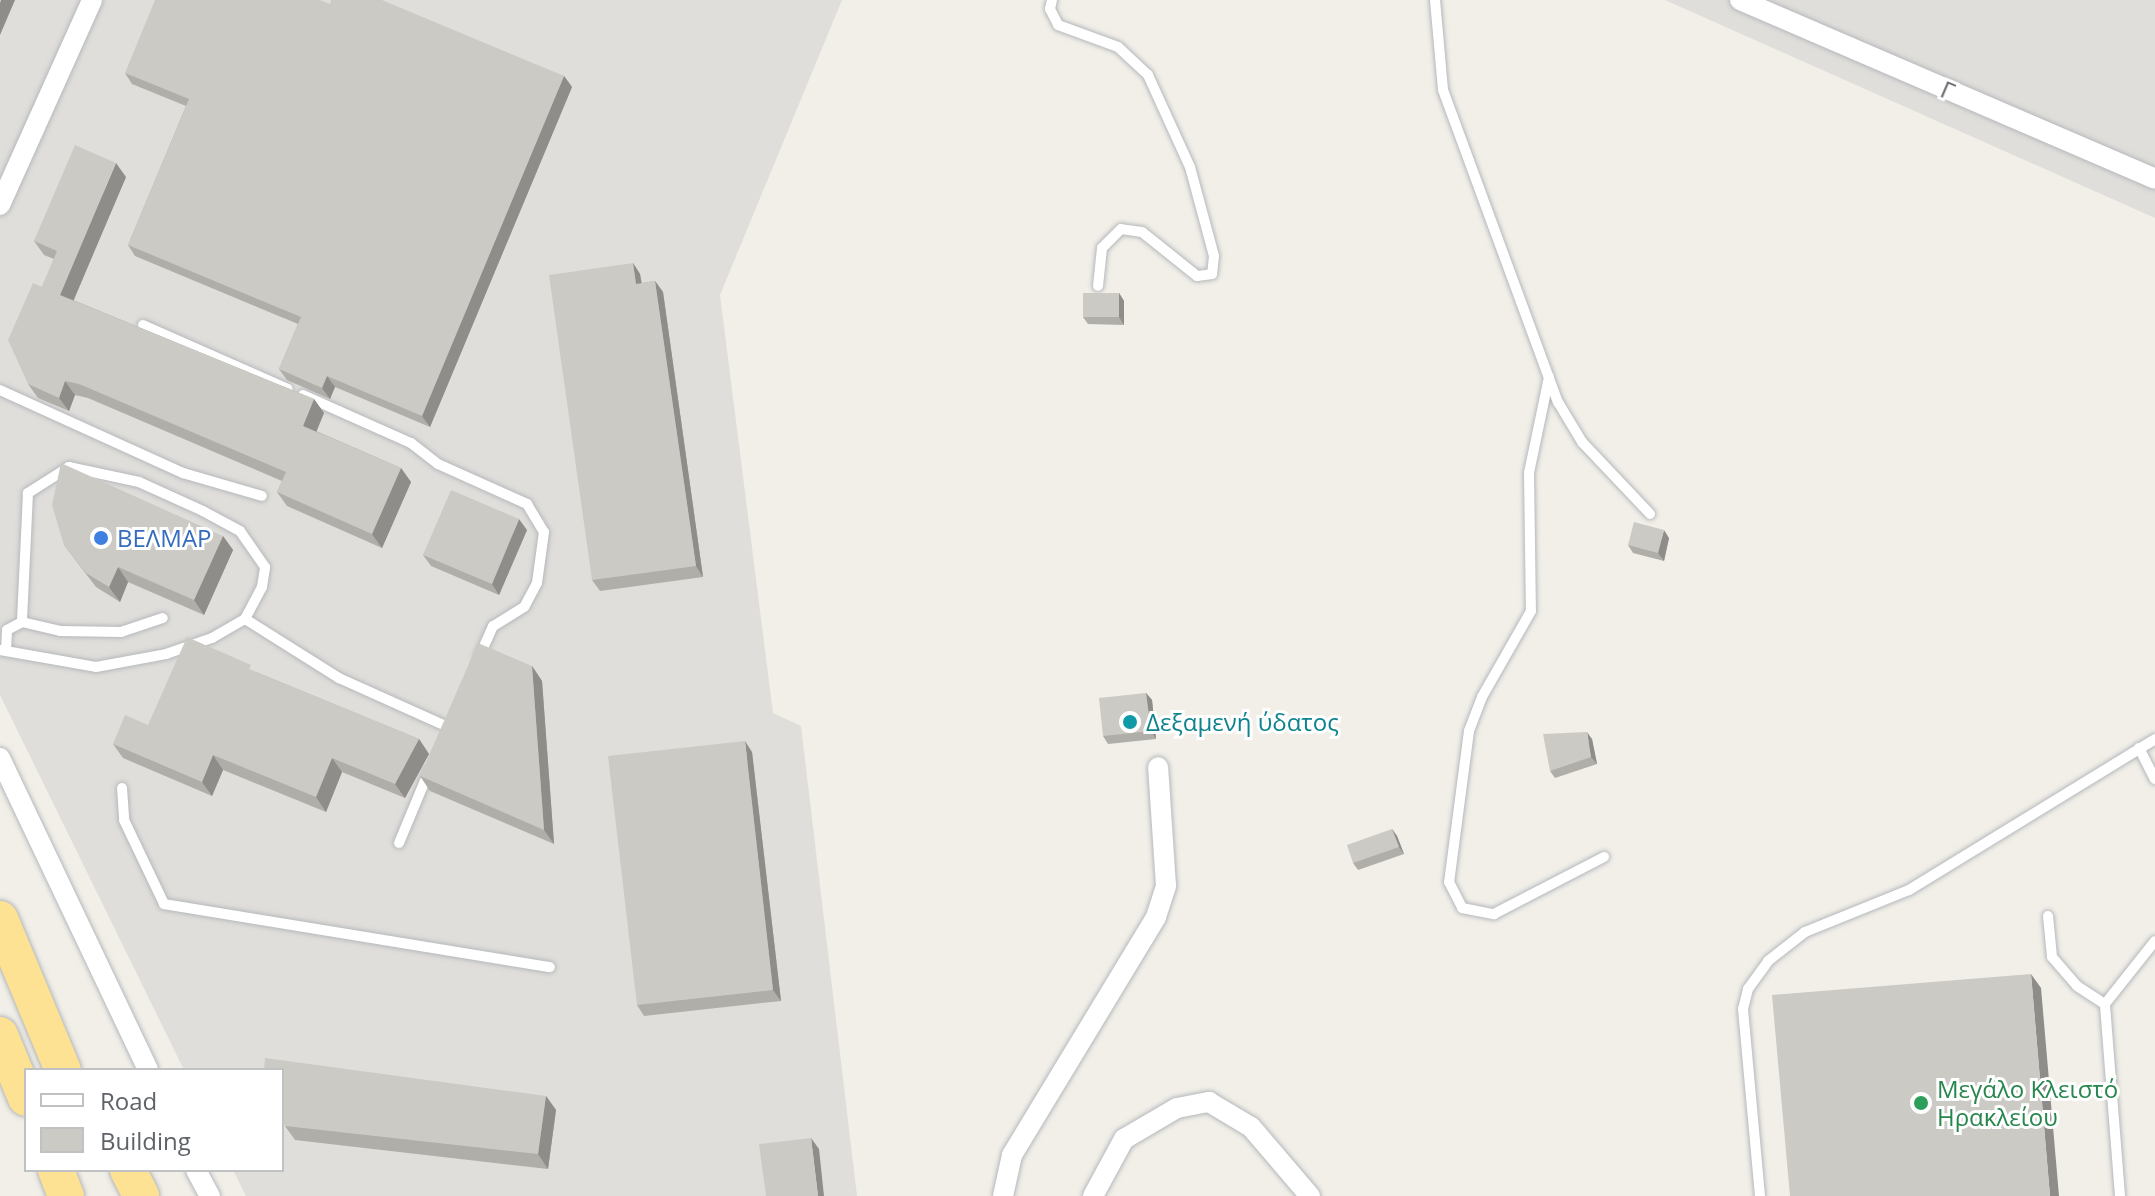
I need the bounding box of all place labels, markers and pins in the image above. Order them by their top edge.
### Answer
place label: ΒΕΛΜΑΡ [117,524,212,552]
marker: ΒΕΛΜΑΡ [92,529,110,547]
place label: Δεξαμενή ύδατος [1146,708,1339,736]
marker: Δεξαμενή ύδατος [1121,713,1139,731]
place label: Μεγάλο Κλειστό Ηρακλείου [1937,1075,2118,1131]
marker: Μεγάλο Κλειστό Ηρακλείου [1912,1094,1930,1112]

